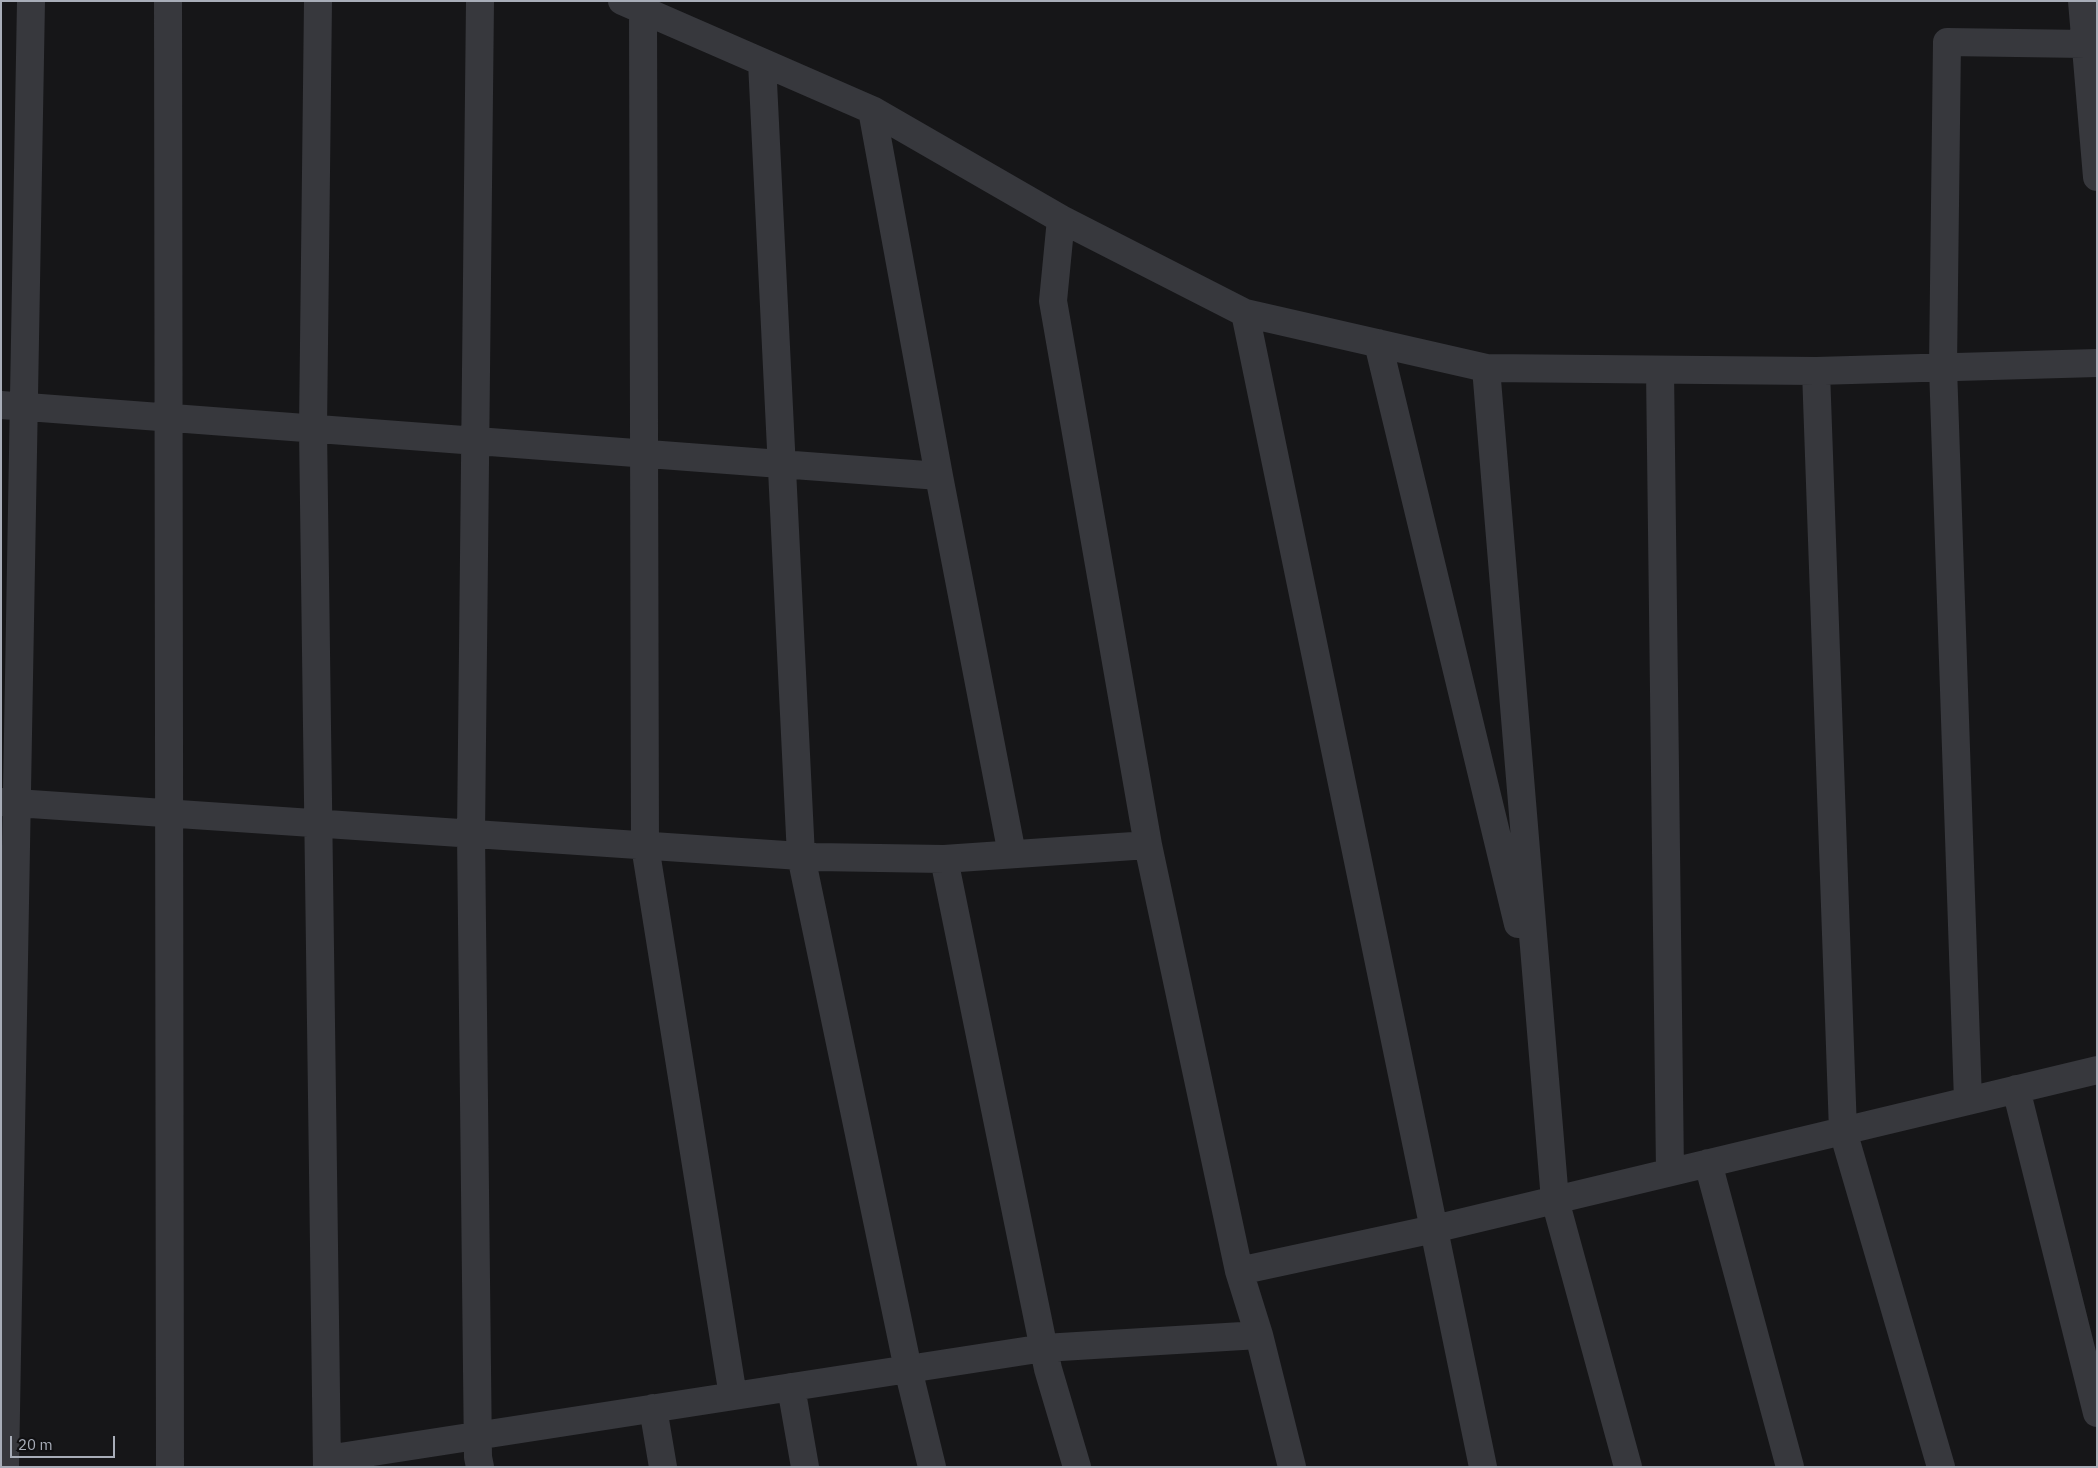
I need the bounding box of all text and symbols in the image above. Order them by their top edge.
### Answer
scale bar [12,1426,118,1458]
text: 20 m [18,1435,53,1454]

